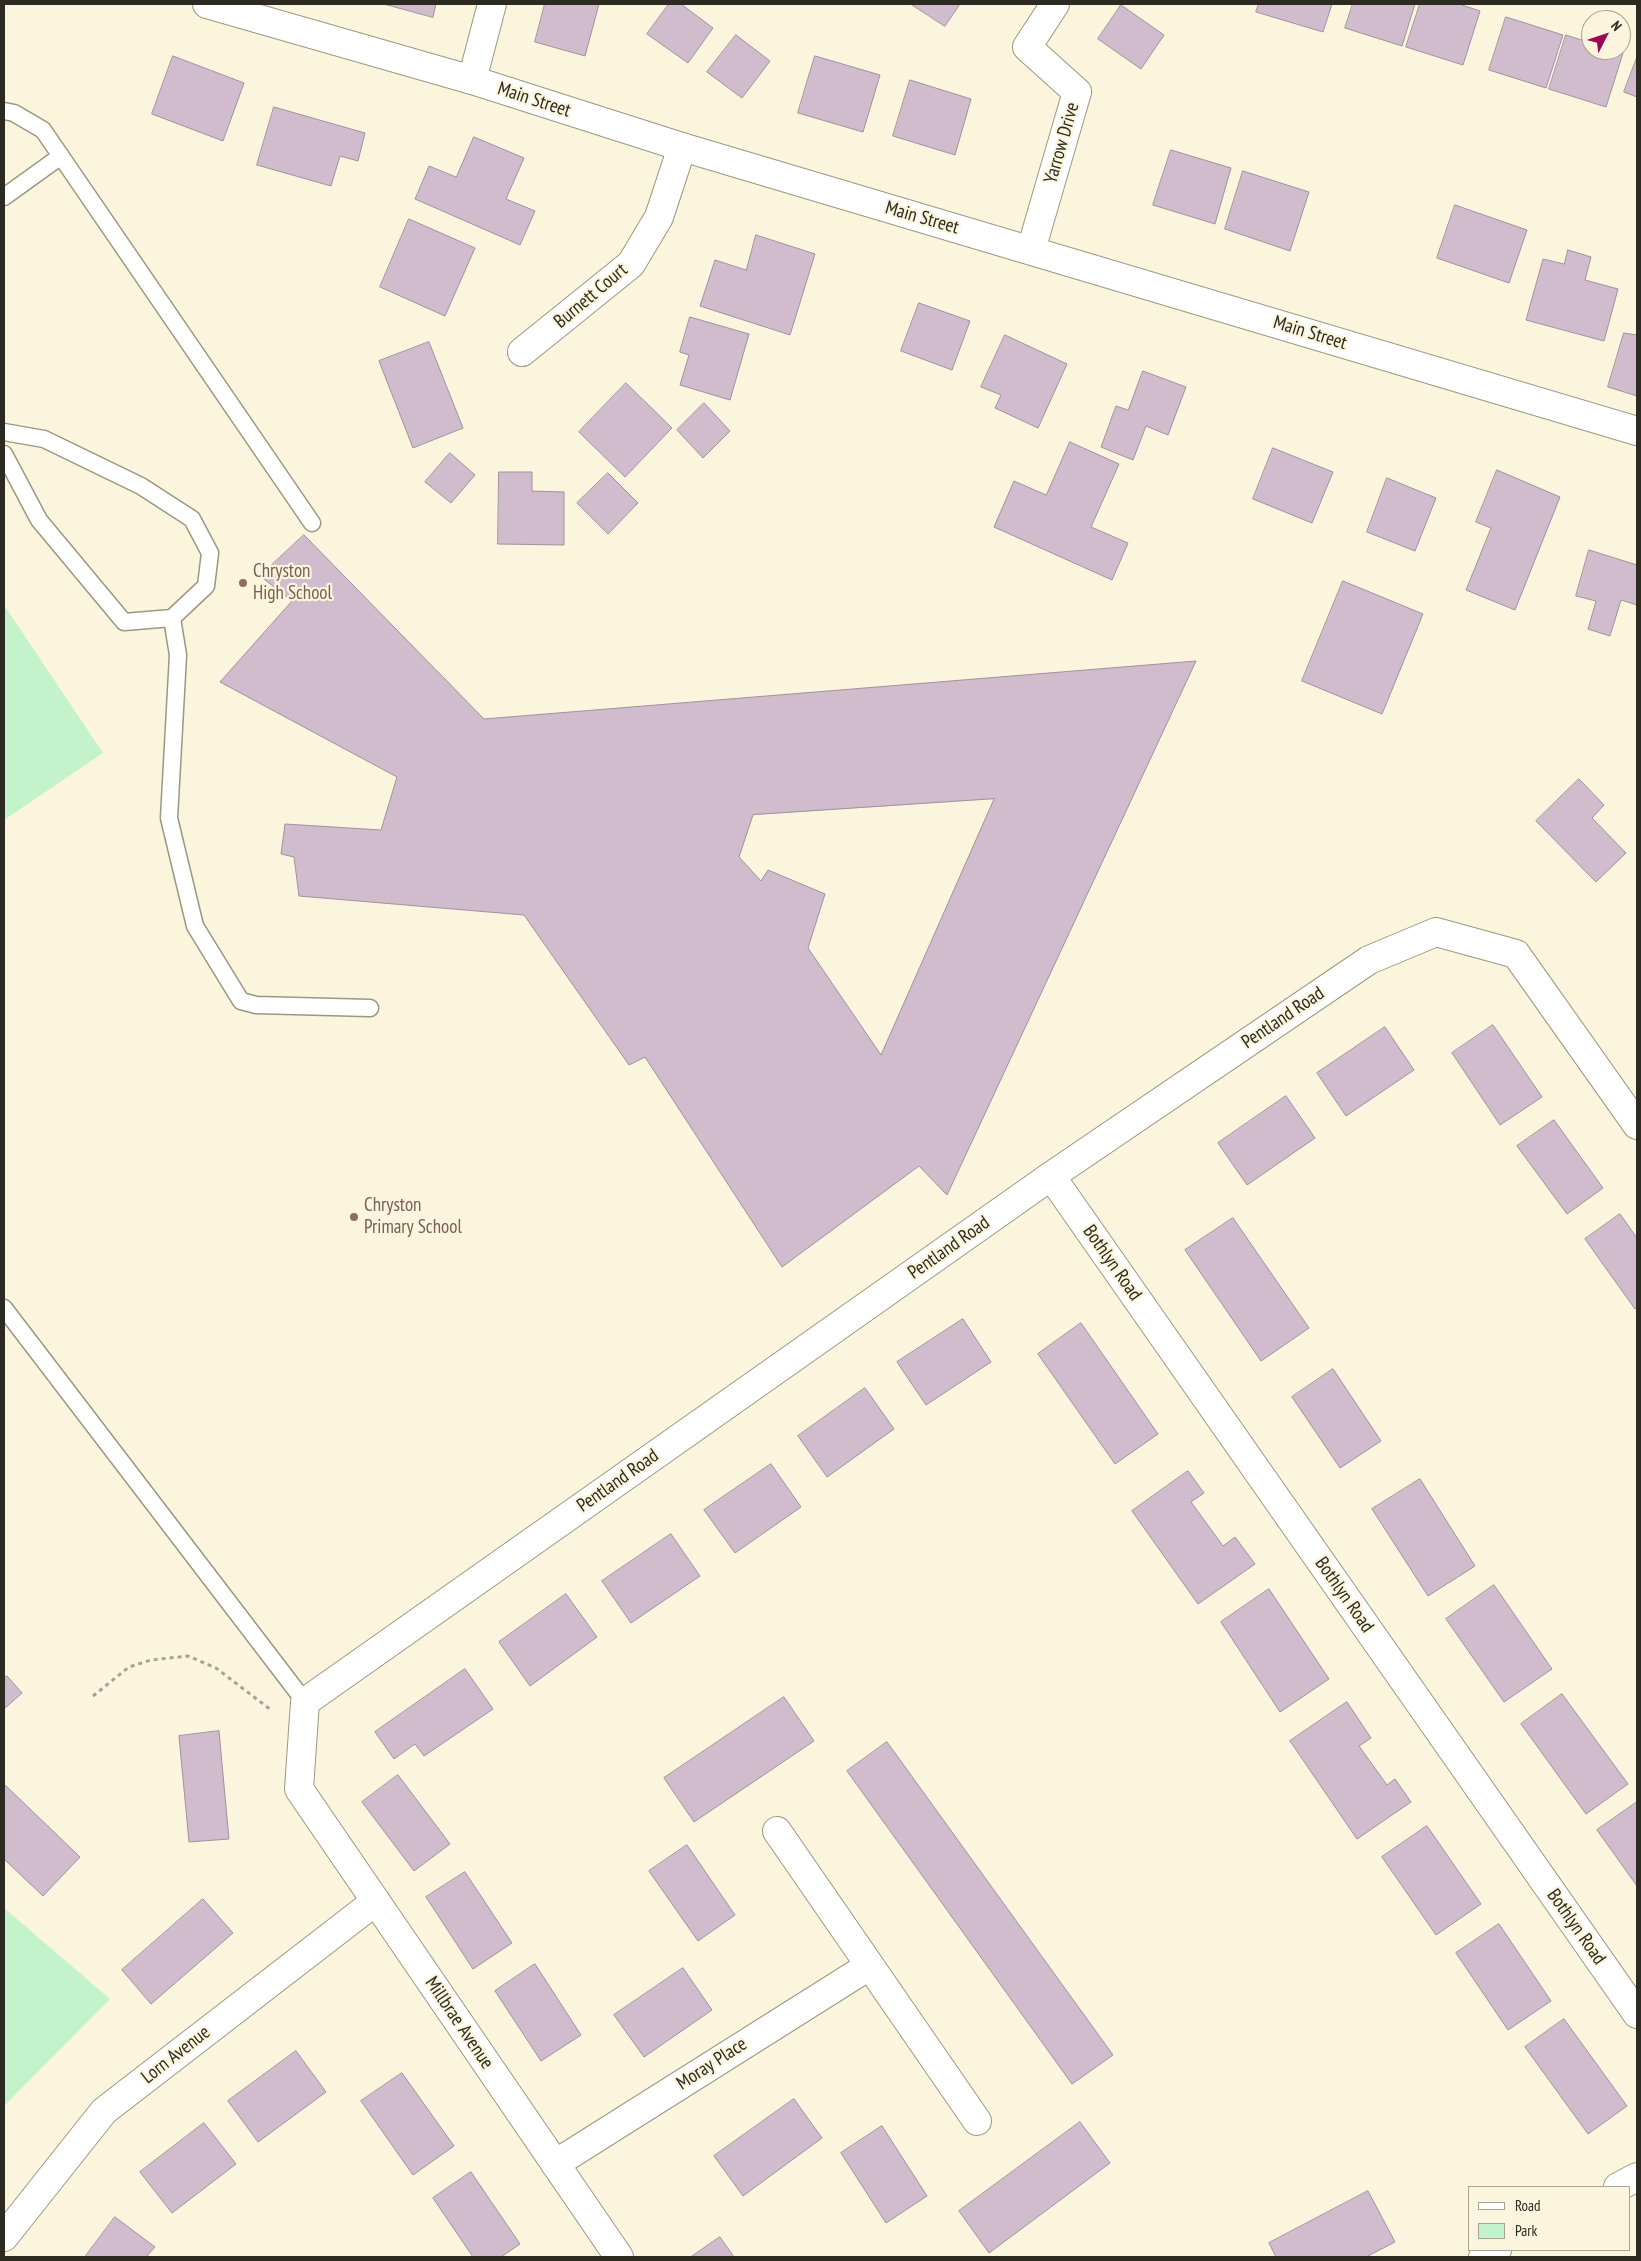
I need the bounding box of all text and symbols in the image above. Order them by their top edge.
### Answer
north arrow [1581,10,1631,60]
text: N [1607,17,1626,35]
street label: Main Street [495,77,573,123]
street label: Yarrow Drive [1040,100,1084,186]
street label: Main Street [883,197,961,239]
street label: Burnett Court [550,259,632,333]
street label: Main Street [1271,311,1349,355]
place label: Chryston High School [253,561,332,605]
marker: Chryston High School [237,577,249,589]
street label: Pentland Road [1237,982,1329,1054]
place label: Chryston Primary School [364,1195,462,1239]
marker: Chryston Primary School [348,1211,360,1223]
street label: Pentland Road [904,1212,994,1284]
street label: Bothlyn Road [1078,1221,1146,1305]
street label: Pentland Road [573,1445,663,1517]
street label: Bothlyn Road [1310,1553,1378,1637]
street label: Bothlyn Road [1542,1885,1610,1969]
street label: Millbrae Avenue [420,1973,498,2073]
street label: Lorn Avenue [137,2021,215,2089]
street label: Moray Place [673,2033,751,2095]
legend [1468,2186,1631,2251]
text: Road [1515,2196,1541,2215]
text: Park [1515,2221,1537,2240]

